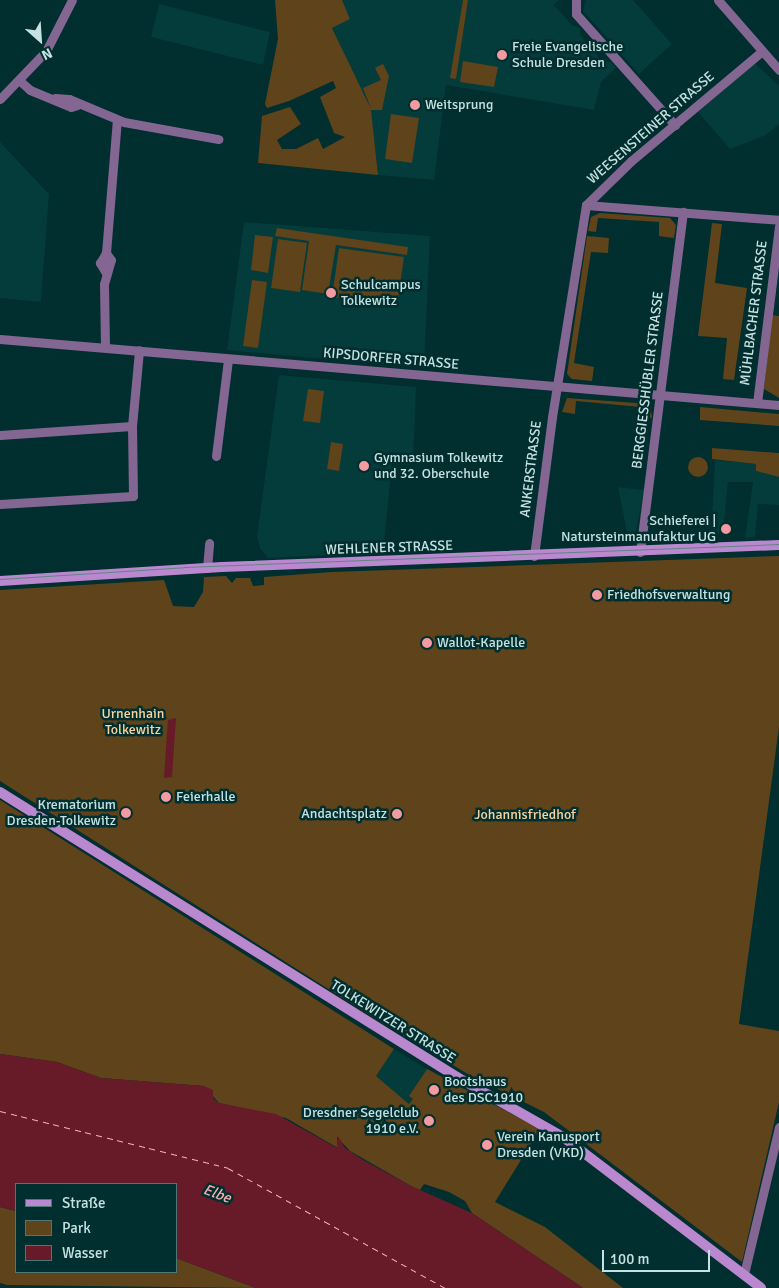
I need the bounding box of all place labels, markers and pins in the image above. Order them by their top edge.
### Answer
place label: Freie Evangelische Schule Dresden [512,39,623,72]
marker: Freie Evangelische Schule Dresden [496,49,508,61]
place label: Weitsprung [425,97,493,113]
marker: Weitsprung [409,99,421,111]
place label: Schulcampus Tolkewitz [341,277,421,310]
marker: Schulcampus Tolkewitz [325,287,337,299]
place label: Gymnasium Tolkewitz und 32. Oberschule [374,450,503,482]
marker: Gymnasium Tolkewitz und 32. Oberschule [358,460,370,472]
place label: Schieferei | Natursteinmanufaktur UG [561,513,716,546]
marker: Schieferei | Natursteinmanufaktur UG [720,523,732,535]
place label: Friedhofsverwaltung [607,587,730,603]
marker: Friedhofsverwaltung [591,589,603,601]
place label: Wallot-Kapelle [437,635,525,651]
marker: Wallot-Kapelle [421,637,433,649]
place label: Feierhalle [176,789,236,805]
marker: Feierhalle [160,791,172,803]
place label: Krematorium Dresden-Tolkewitz [7,797,116,830]
place label: Andachtsplatz [301,806,387,822]
marker: Krematorium Dresden-Tolkewitz [120,807,132,819]
marker: Andachtsplatz [391,808,403,820]
place label: Bootshaus des DSC1910 [444,1074,523,1106]
marker: Bootshaus des DSC1910 [428,1084,440,1096]
place label: Dresdner Segelclub 1910 e.V. [303,1105,419,1138]
marker: Dresdner Segelclub 1910 e.V. [423,1115,435,1127]
place label: Verein Kanusport Dresden (VKD) [497,1129,600,1162]
marker: Verein Kanusport Dresden (VKD) [481,1139,493,1151]

